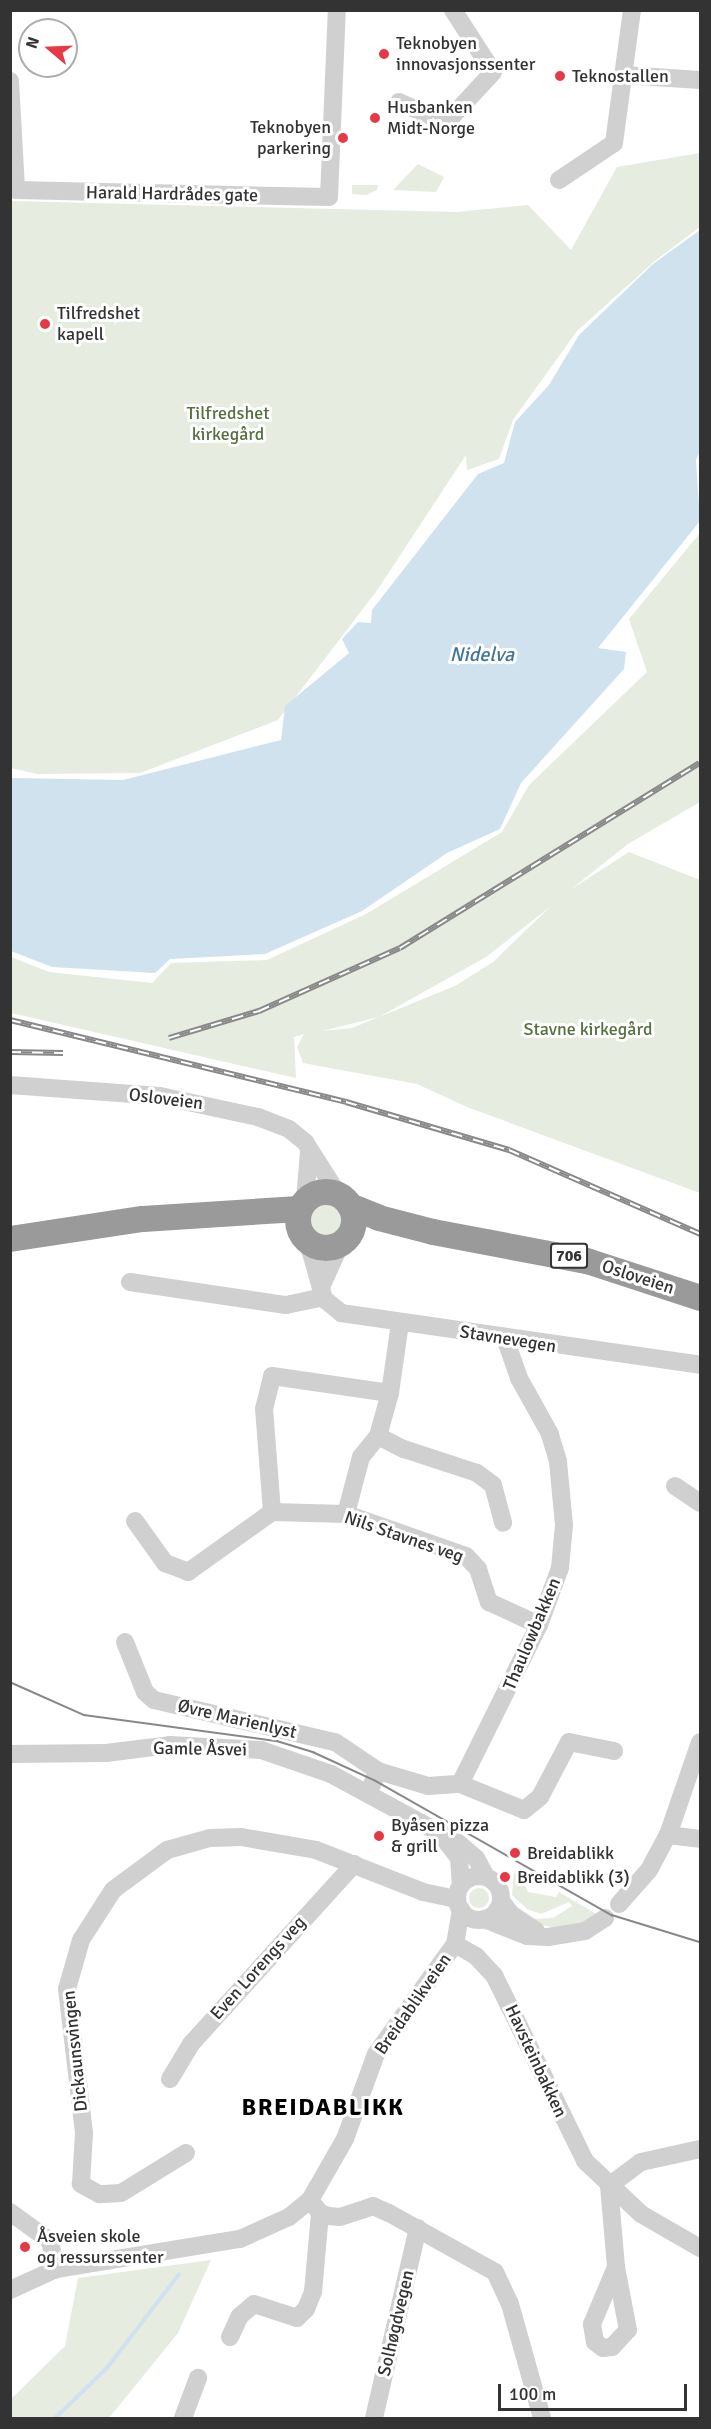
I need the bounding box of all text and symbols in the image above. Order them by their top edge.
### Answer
north arrow [18,18,78,78]
place label: Teknobyen innovasjonssenter [396,33,535,76]
text: N [22,34,44,51]
marker: Teknobyen innovasjonssenter [377,47,391,61]
place label: Teknostallen [572,65,669,87]
marker: Teknostallen [553,69,567,83]
place label: Husbanken Midt-Norge [387,97,475,140]
marker: Husbanken Midt-Norge [368,111,382,125]
place label: Teknobyen parkering [250,117,331,160]
marker: Teknobyen parkering [336,131,350,145]
street label: Harald Hardrådes gate [86,182,258,206]
place label: Tilfredshet kapell [57,303,140,346]
marker: Tilfredshet kapell [38,317,52,331]
park label: Tilfredshet kirkegård [186,403,270,446]
water label: Nidelva [450,642,514,666]
park label: Stavne kirkegård [524,1018,652,1040]
street label: Osloveien [128,1084,204,1114]
road number: 706 [550,1243,588,1269]
street label: Osloveien [599,1255,677,1299]
street label: Stavnevegen [458,1321,558,1357]
street label: Nils Stavnes veg [342,1506,466,1568]
street label: Thaulowbakken [499,1575,565,1693]
street label: Øvre Marienlyst [175,1695,299,1743]
street label: Gamle Åsvei [153,1737,247,1761]
place label: Byåsen pizza & grill [391,1815,489,1858]
marker: Byåsen pizza & grill [372,1829,386,1843]
place label: Breidablikk [527,1842,614,1864]
marker: Breidablikk [508,1846,522,1860]
place label: Breidablikk (3) [517,1866,630,1888]
marker: Breidablikk (3) [498,1870,512,1884]
street label: Even Lorengs veg [206,1912,310,2024]
street label: Breidablikveien [370,1949,456,2059]
street label: Dickaunsvingen [58,1989,92,2113]
street label: Havsteinbakken [500,2001,572,2121]
district label: BREIDABLIKK [241,2094,405,2122]
place label: Åsveien skole og ressurssenter [37,2226,164,2268]
marker: Åsveien skole og ressurssenter [18,2240,32,2254]
street label: Solhøgdvegen [373,2268,419,2378]
scale bar [501,2372,690,2410]
text: 100 m [509,2383,556,2405]

